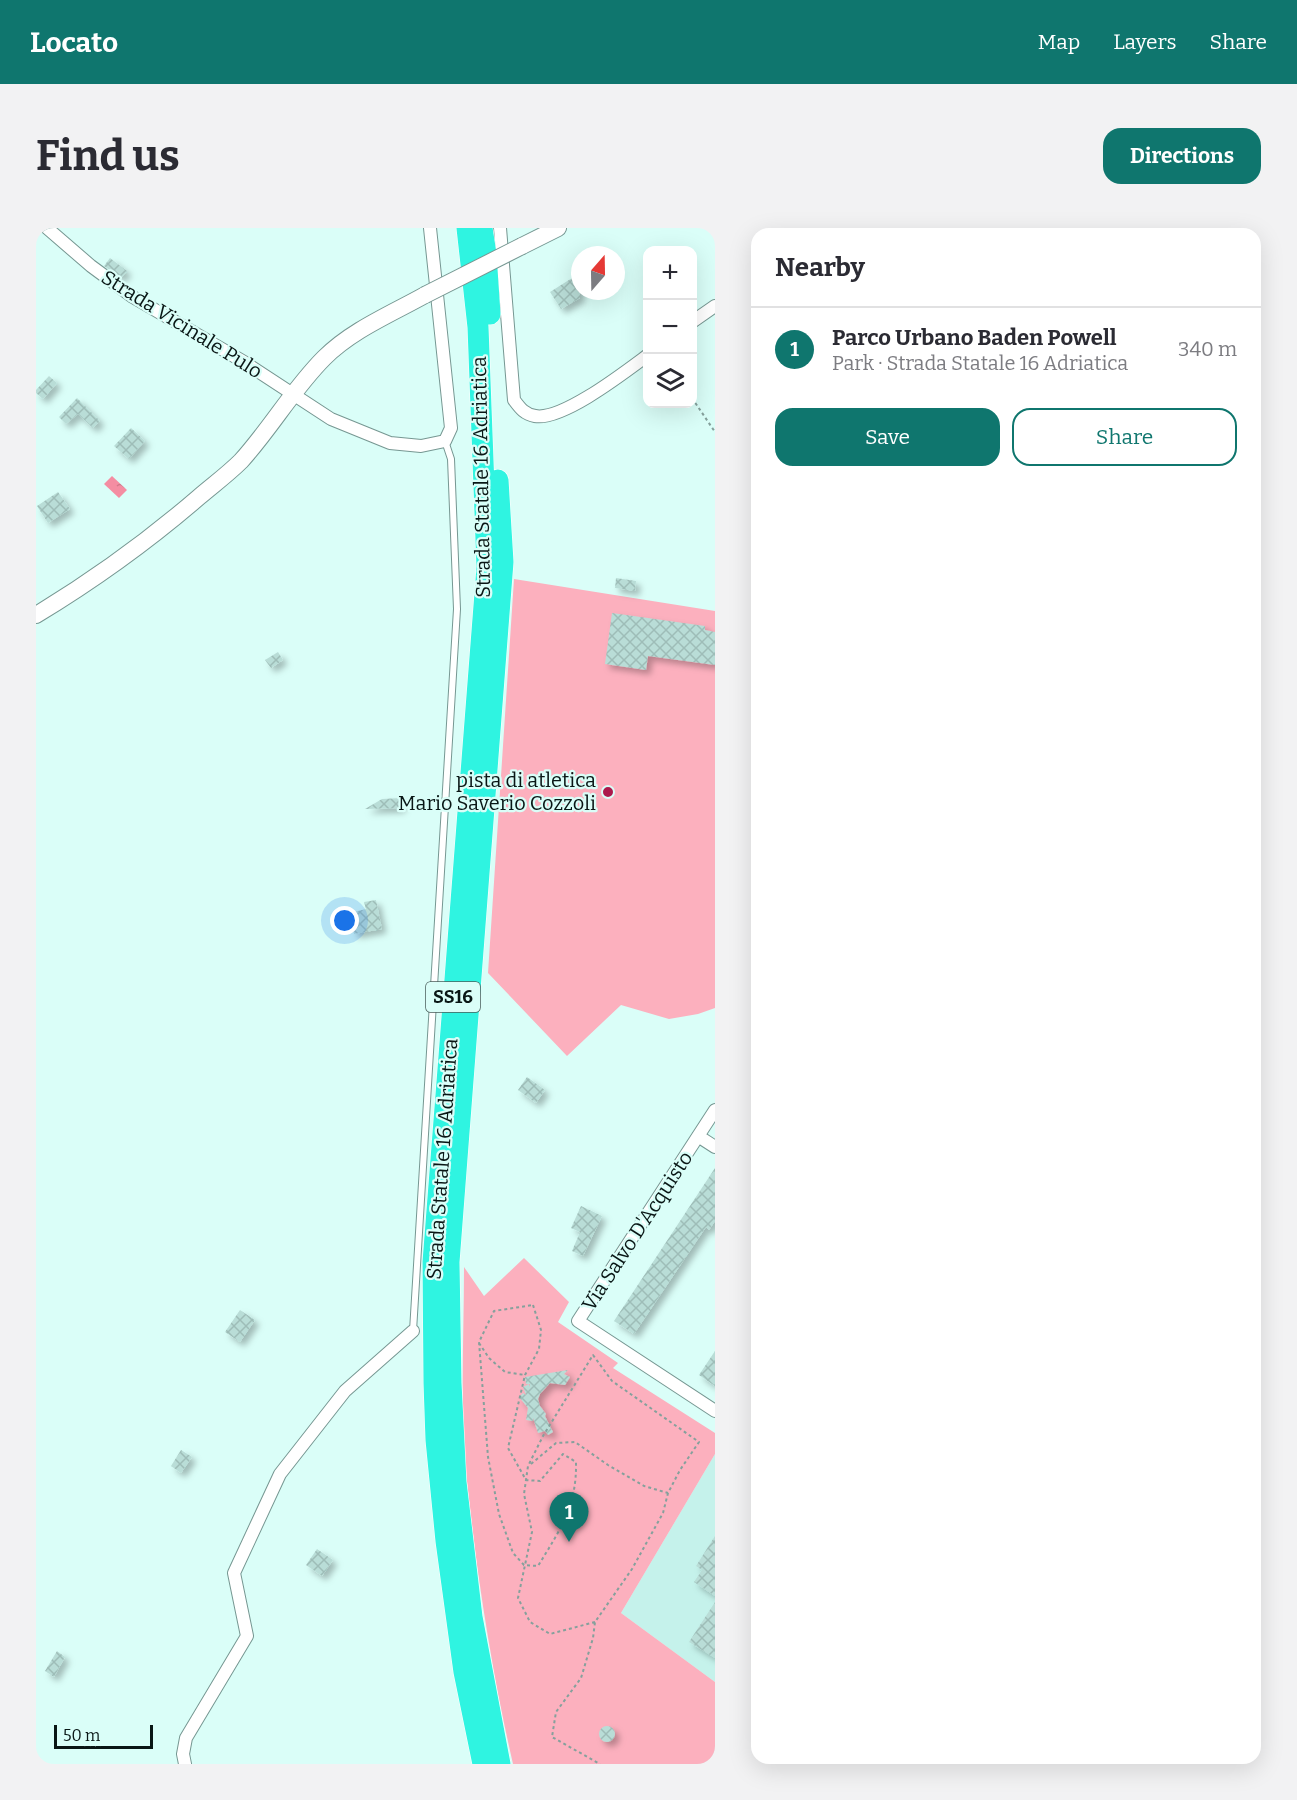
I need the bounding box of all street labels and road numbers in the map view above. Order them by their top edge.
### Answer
street label: Strada Vicinale Pulo [97,265,267,383]
street label: Strada Statale 16 Adriatica [467,356,495,598]
road number: SS16 [426,982,480,1012]
street label: Strada Statale 16 Adriatica [422,1038,462,1280]
street label: Via Salvo D'Acquisto [576,1147,698,1315]

